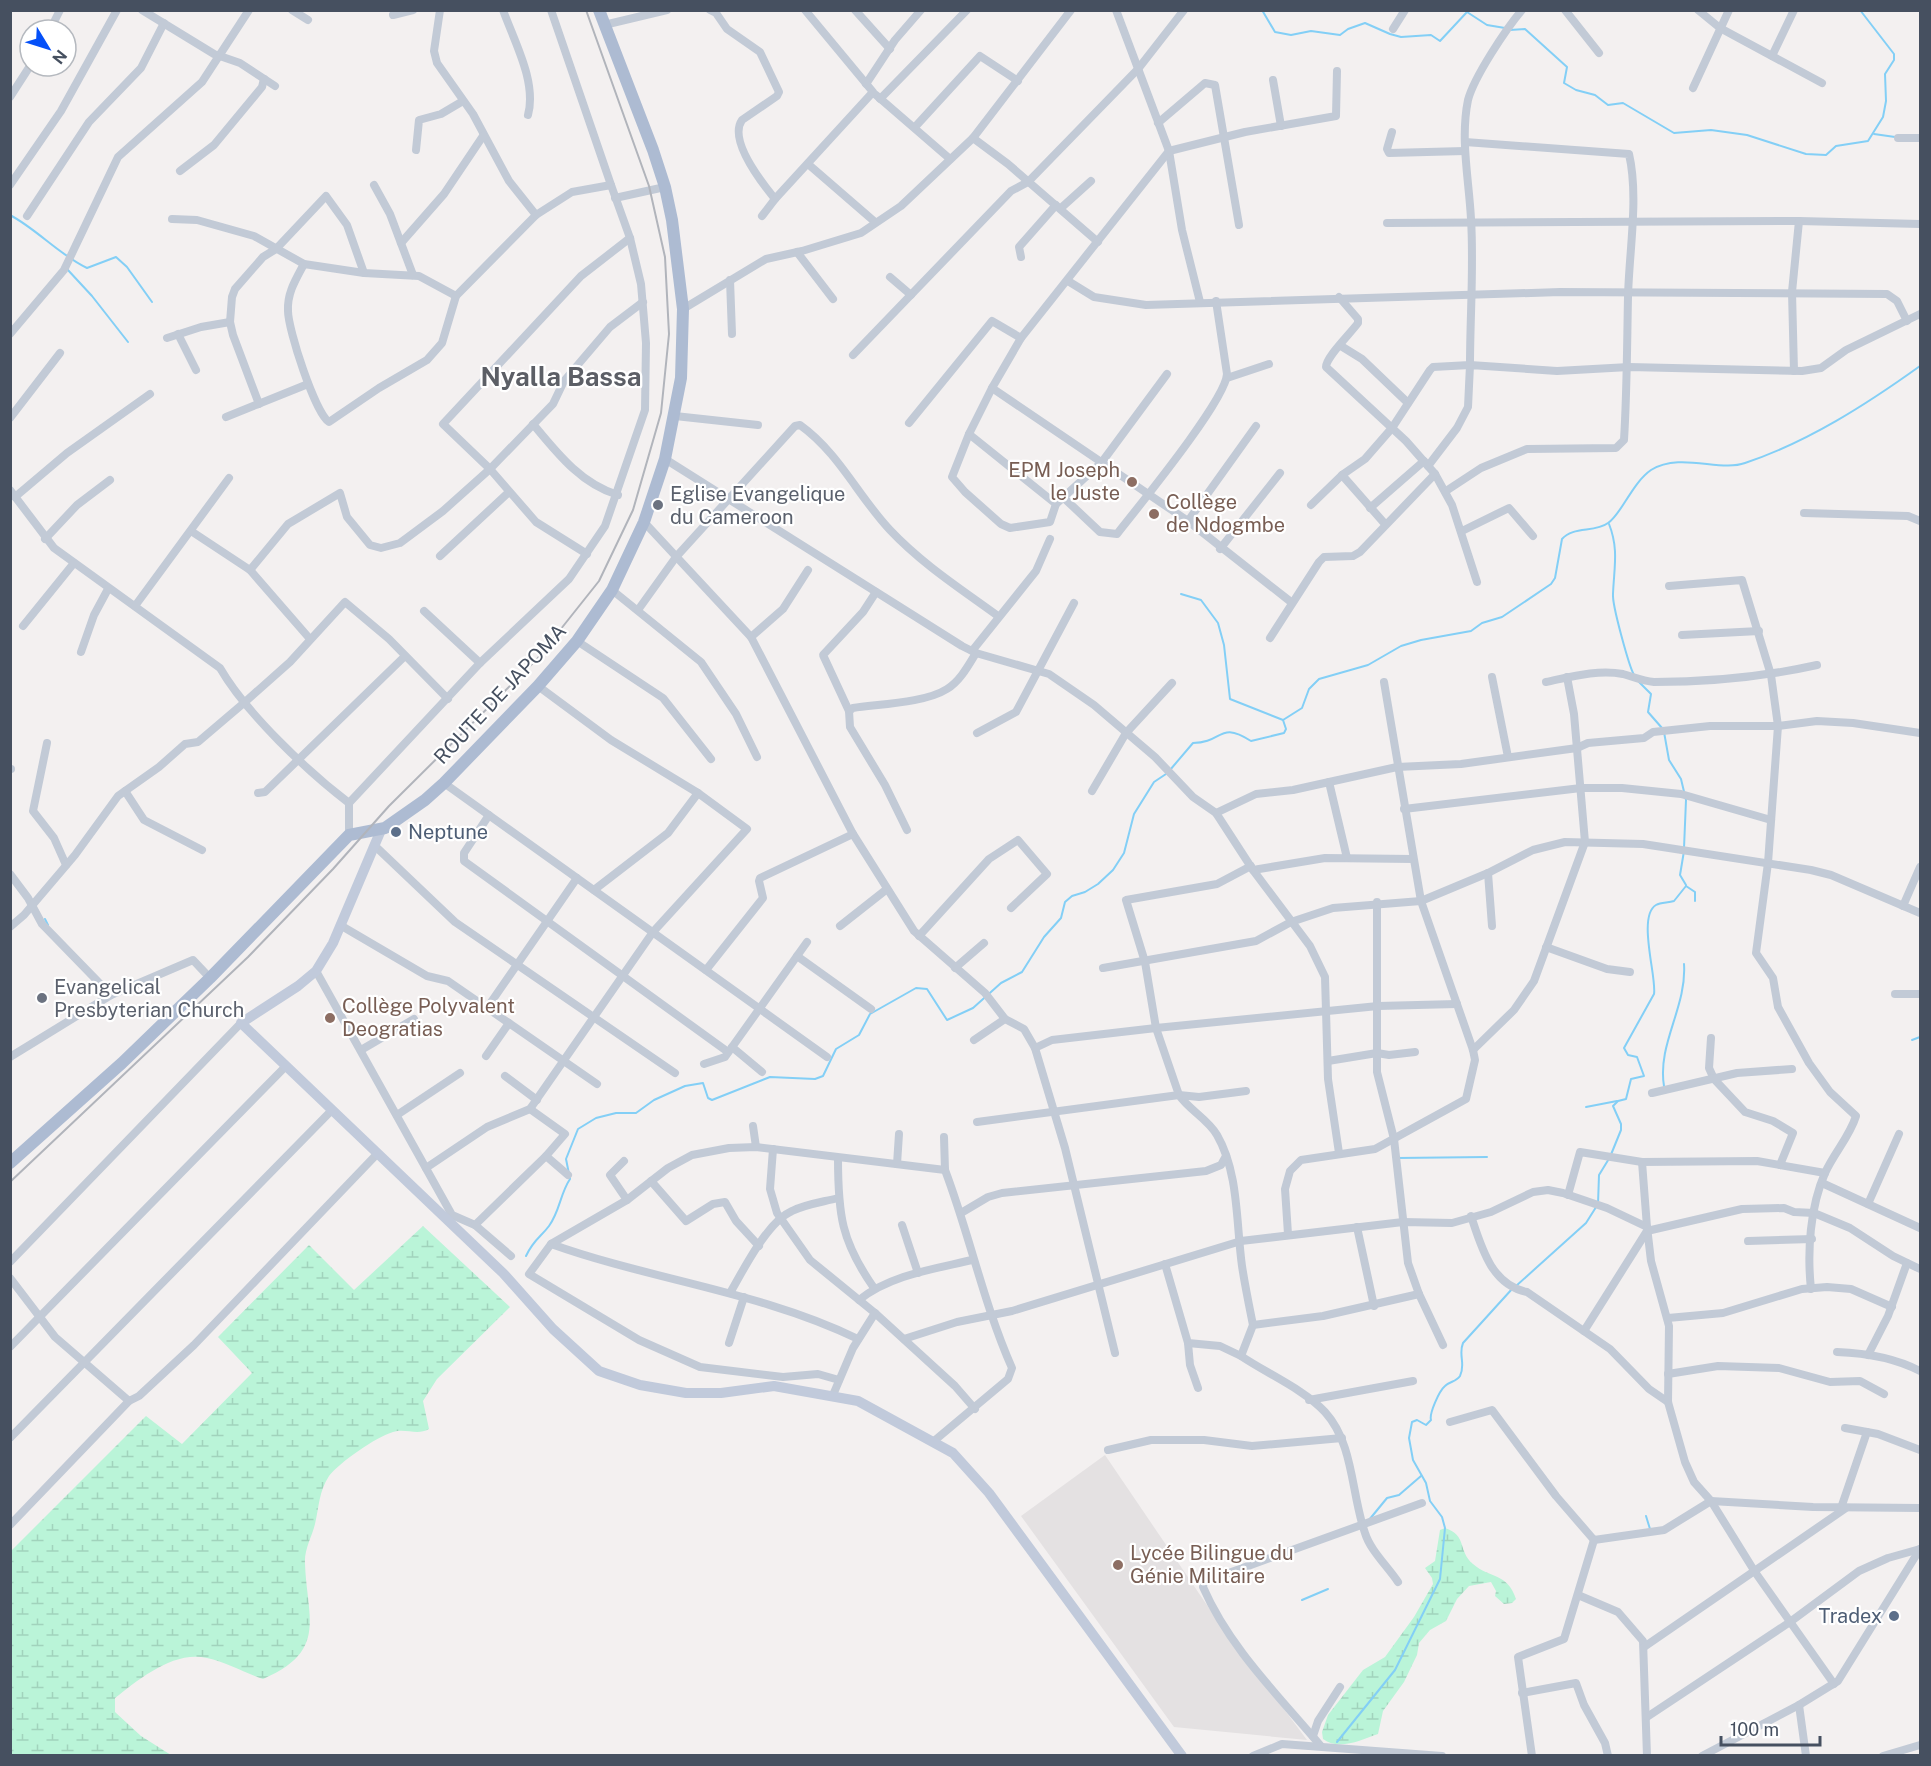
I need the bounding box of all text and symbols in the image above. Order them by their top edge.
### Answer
north arrow [18,18,78,78]
text: N [48,46,71,68]
district label: Nyalla Bassa [481,361,641,392]
place label: EPM Joseph le Juste [1008,458,1120,505]
marker: EPM Joseph le Juste [1125,475,1139,489]
place label: Eglise Evangelique du Cameroon [670,482,845,529]
place label: Collège de Ndogmbe [1166,490,1285,537]
marker: Eglise Evangelique du Cameroon [651,498,665,512]
marker: Collège de Ndogmbe [1147,507,1161,521]
street label: ROUTE DE JAPOMA [429,619,571,769]
place label: Neptune [408,820,488,844]
marker: Neptune [389,825,403,839]
place label: Evangelical Presbyterian Church [54,975,244,1022]
marker: Evangelical Presbyterian Church [35,991,49,1005]
place label: Collège Polyvalent Deogratias [342,994,515,1041]
marker: Collège Polyvalent Deogratias [323,1011,337,1025]
place label: Lycée Bilingue du Génie Militaire [1130,1541,1294,1588]
marker: Lycée Bilingue du Génie Militaire [1111,1558,1125,1572]
place label: Tradex [1818,1604,1882,1628]
marker: Tradex [1887,1609,1901,1623]
scale bar [1721,1709,1820,1747]
text: 100 m [1730,1719,1779,1740]

